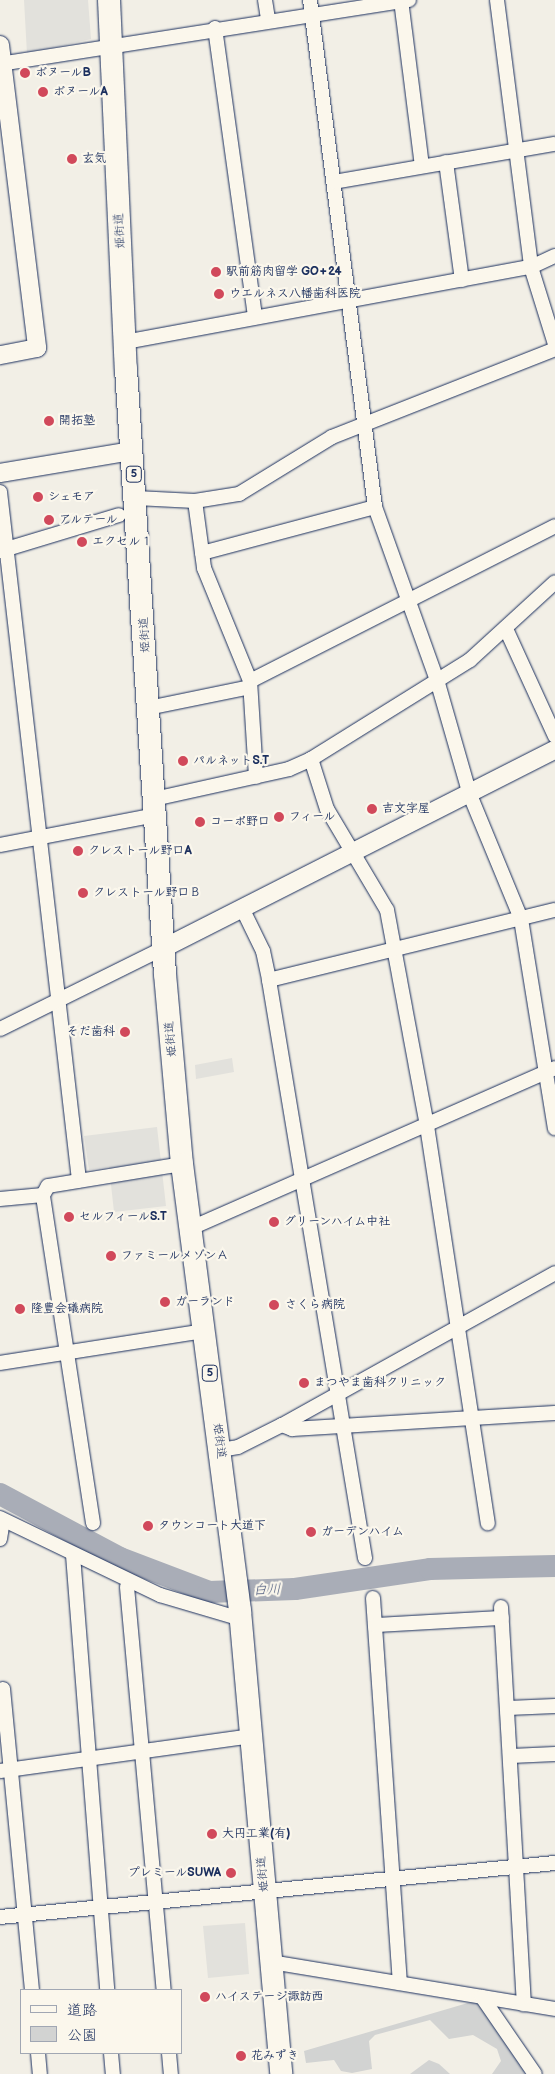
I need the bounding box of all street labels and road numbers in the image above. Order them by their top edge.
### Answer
street label: 姫街道 [112,213,128,249]
road number: 5 [125,466,143,482]
street label: 姫街道 [137,617,153,653]
street label: 姫街道 [162,1020,180,1058]
road number: 5 [201,1365,219,1382]
street label: 姫街道 [210,1422,228,1460]
street label: 姫街道 [254,1855,272,1893]

